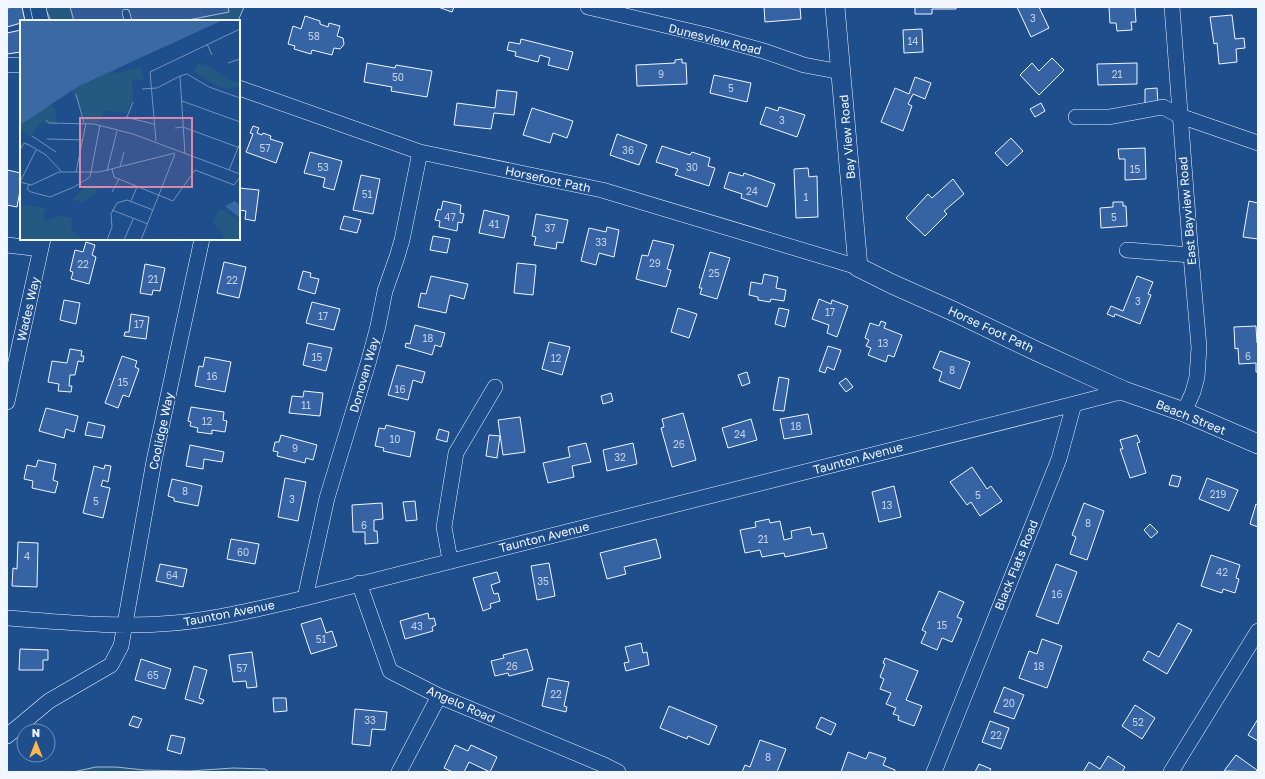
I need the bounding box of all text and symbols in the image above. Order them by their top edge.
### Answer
house number: 3 [1030,12,1036,24]
inset map [20,20,240,240]
street label: Dunesview Road [667,20,763,58]
house number: 58 [308,30,320,42]
house number: 14 [908,35,918,47]
house number: 9 [658,68,664,80]
house number: 21 [1112,68,1122,80]
house number: 50 [392,71,404,83]
house number: 5 [728,82,734,94]
street label: Bay View Road [836,94,858,180]
house number: 3 [779,114,785,126]
house number: 57 [259,142,271,154]
house number: 36 [622,144,634,156]
street label: East Bayview Road [1175,156,1199,266]
house number: 53 [317,161,329,173]
house number: 30 [686,161,698,173]
street label: Horsefoot Path [504,163,592,195]
house number: 15 [1130,163,1141,175]
house number: 24 [746,185,758,197]
house number: 51 [362,188,372,200]
house number: 1 [804,191,809,203]
house number: 47 [444,211,456,223]
house number: 5 [1111,211,1117,223]
house number: 41 [489,218,500,230]
house number: 37 [544,222,556,234]
house number: 33 [595,236,607,248]
house number: 29 [649,257,661,269]
house number: 22 [77,258,89,270]
house number: 25 [708,267,720,279]
house number: 21 [148,273,158,285]
house number: 22 [226,274,238,286]
street label: Wades Way [13,275,43,343]
house number: 3 [1135,295,1141,307]
street label: Horse Foot Path [946,303,1036,355]
house number: 17 [825,306,835,318]
house number: 17 [318,310,328,322]
house number: 17 [134,318,144,330]
house number: 18 [423,332,433,344]
street label: Donovan Way [346,335,382,414]
house number: 13 [878,337,888,349]
house number: 6 [1245,350,1251,362]
house number: 15 [312,351,323,363]
house number: 12 [551,352,562,364]
house number: 8 [949,364,955,376]
house number: 16 [207,370,217,382]
house number: 15 [118,376,129,388]
house number: 16 [395,383,405,395]
street label: Coolidge Way [145,391,177,471]
street label: Beach Street [1154,396,1228,438]
house number: 11 [301,399,311,411]
house number: 12 [202,415,213,427]
house number: 18 [791,420,801,432]
house number: 24 [734,428,746,440]
house number: 10 [389,433,401,445]
house number: 26 [673,438,685,450]
street label: Taunton Avenue [811,439,905,477]
house number: 9 [292,442,298,454]
house number: 32 [614,451,626,463]
house number: 8 [182,485,188,497]
house number: 219 [1210,488,1226,500]
house number: 5 [975,489,981,501]
house number: 3 [289,493,295,505]
house number: 5 [93,495,99,507]
house number: 13 [882,499,892,511]
house number: 8 [1085,517,1091,529]
street label: Black Flats Road [991,518,1041,612]
house number: 6 [361,519,367,531]
street label: Taunton Avenue [497,519,591,555]
house number: 21 [758,533,768,545]
house number: 60 [237,546,249,558]
house number: 4 [24,550,30,562]
house number: 42 [1216,566,1228,578]
house number: 64 [166,569,178,581]
house number: 35 [537,575,549,587]
house number: 16 [1052,588,1062,600]
street label: Taunton Avenue [182,597,276,629]
house number: 15 [937,619,948,631]
house number: 43 [411,620,423,632]
house number: 51 [316,633,326,645]
house number: 26 [506,660,518,672]
house number: 18 [1034,660,1044,672]
house number: 57 [236,662,248,674]
house number: 65 [147,669,159,681]
street label: Angelo Road [425,682,497,726]
house number: 22 [550,688,562,700]
house number: 20 [1003,697,1015,709]
house number: 33 [364,714,376,726]
house number: 52 [1132,716,1144,728]
north arrow [16,723,56,763]
text: N [32,726,40,739]
house number: 22 [990,729,1002,741]
house number: 8 [765,751,771,763]

